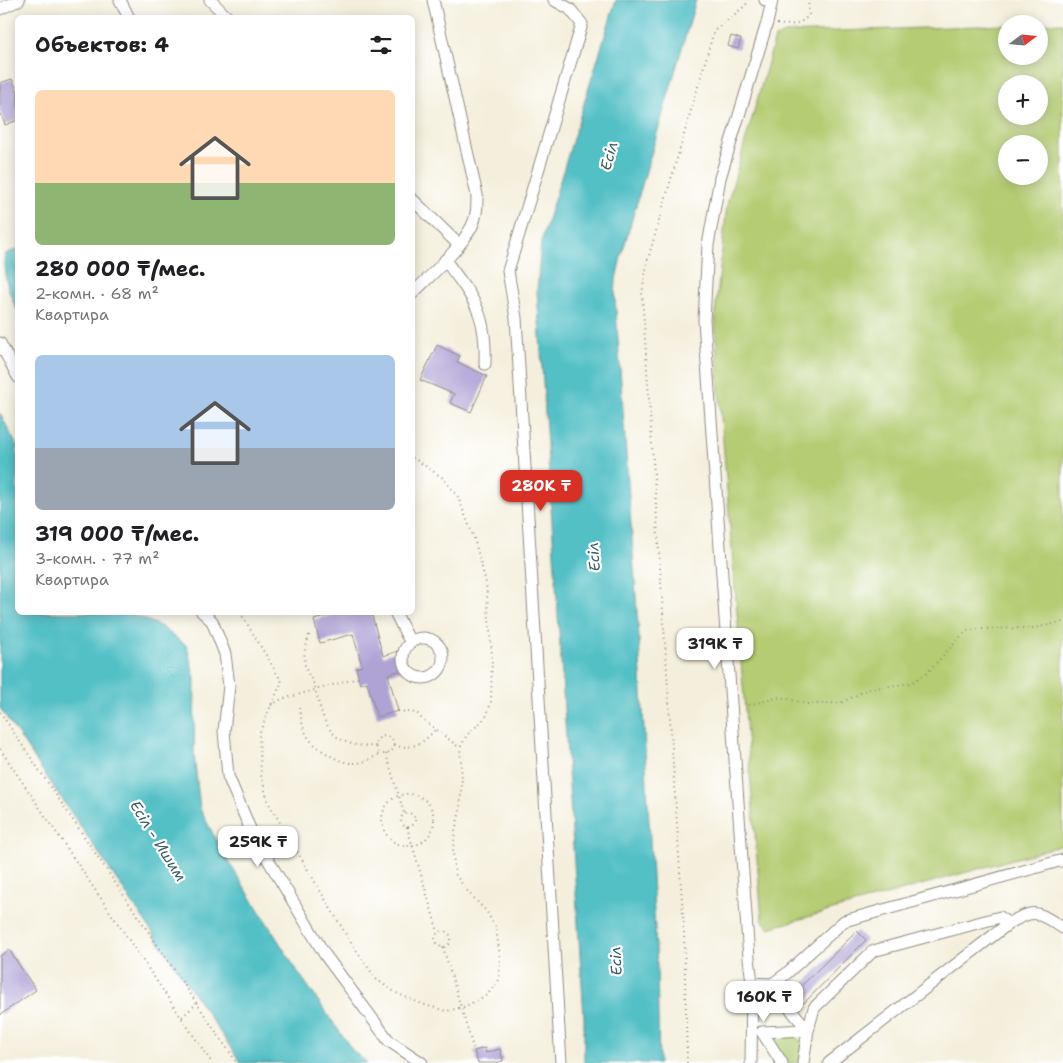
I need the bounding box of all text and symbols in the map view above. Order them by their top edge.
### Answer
north arrow [998,15,1048,65]
map controls [998,15,1048,185]
text: Объектов: 4 [35,31,169,59]
icon: filters [367,31,395,59]
button: + [998,75,1048,125]
icon: home [170,123,260,213]
button: − [998,135,1048,185]
water label: Есіл [596,139,622,173]
text: 280 000 ₸/мес. [35,255,205,283]
text: 2-комн. · 68 m² [35,283,159,304]
text: Квартира [35,304,109,325]
icon: home [170,388,260,478]
pin: 280K ₸ [500,470,582,512]
text: 280K ₸ [511,475,571,496]
text: 319 000 ₸/мес. [35,520,199,548]
water label: Есіл [583,542,605,572]
text: 3-комн. · 77 m² [35,548,160,569]
text: Квартира [35,569,109,590]
pin: 319K ₸ [674,628,756,670]
text: 319K ₸ [687,633,743,654]
water label: Есіл - Ишим [125,797,191,885]
pin: 259K ₸ [217,826,299,868]
text: 259K ₸ [229,831,287,852]
water label: Есіл [605,946,627,976]
pin: 160K ₸ [723,980,805,1023]
text: 160K ₸ [736,986,792,1007]

